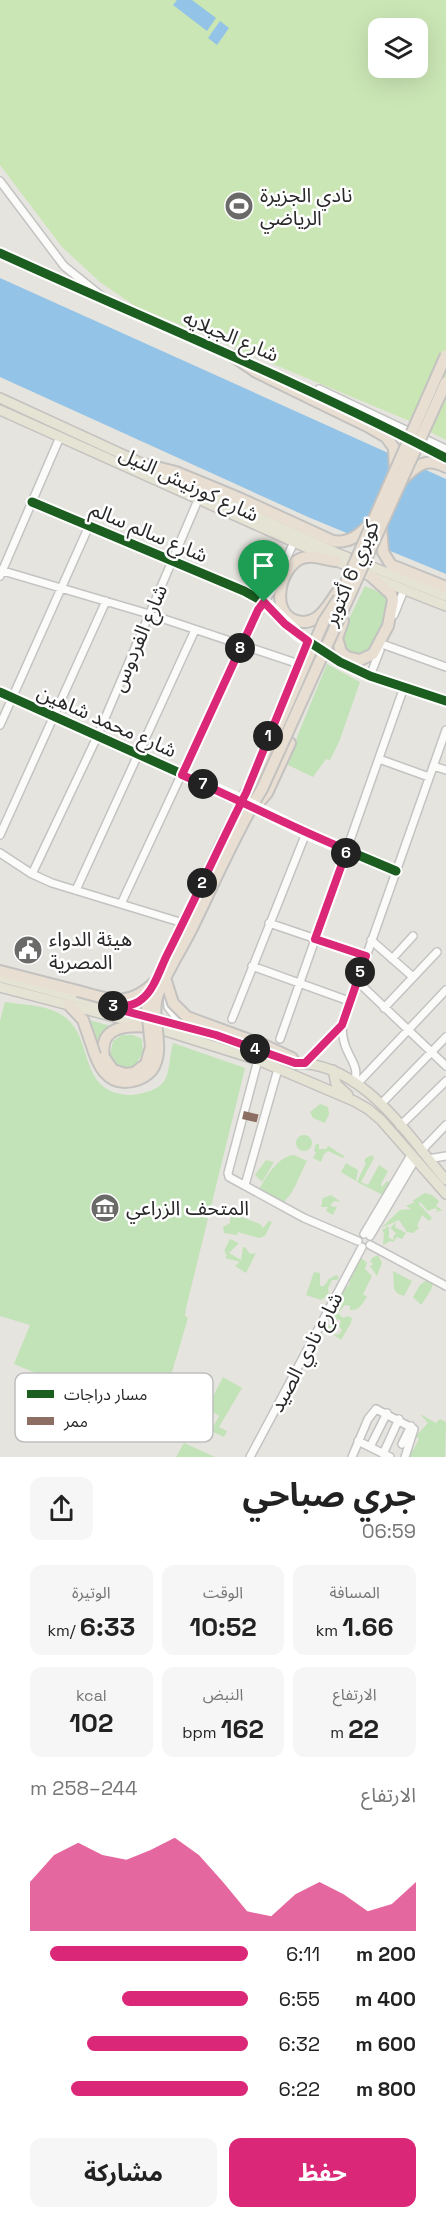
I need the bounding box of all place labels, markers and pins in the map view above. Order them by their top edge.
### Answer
place label: نادي الجزيرة الرياضي [260,182,352,234]
sports icon: نادي الجزيرة الرياضي [223,190,255,222]
pin [238,540,289,602]
pin: 8 [225,633,255,663]
pin: 1 [253,721,283,751]
pin: 7 [188,769,218,799]
pin: 6 [331,838,361,868]
pin: 2 [187,868,217,898]
place label: هيئة الدواء المصرية [49,926,132,975]
public building icon: هيئة الدواء المصرية [12,934,44,966]
pin: 5 [345,957,375,987]
pin: 3 [98,991,128,1021]
pin: 4 [240,1034,270,1064]
museum icon: المتحف الزراعي [89,1192,121,1224]
place label: المتحف الزراعي [126,1195,249,1224]

